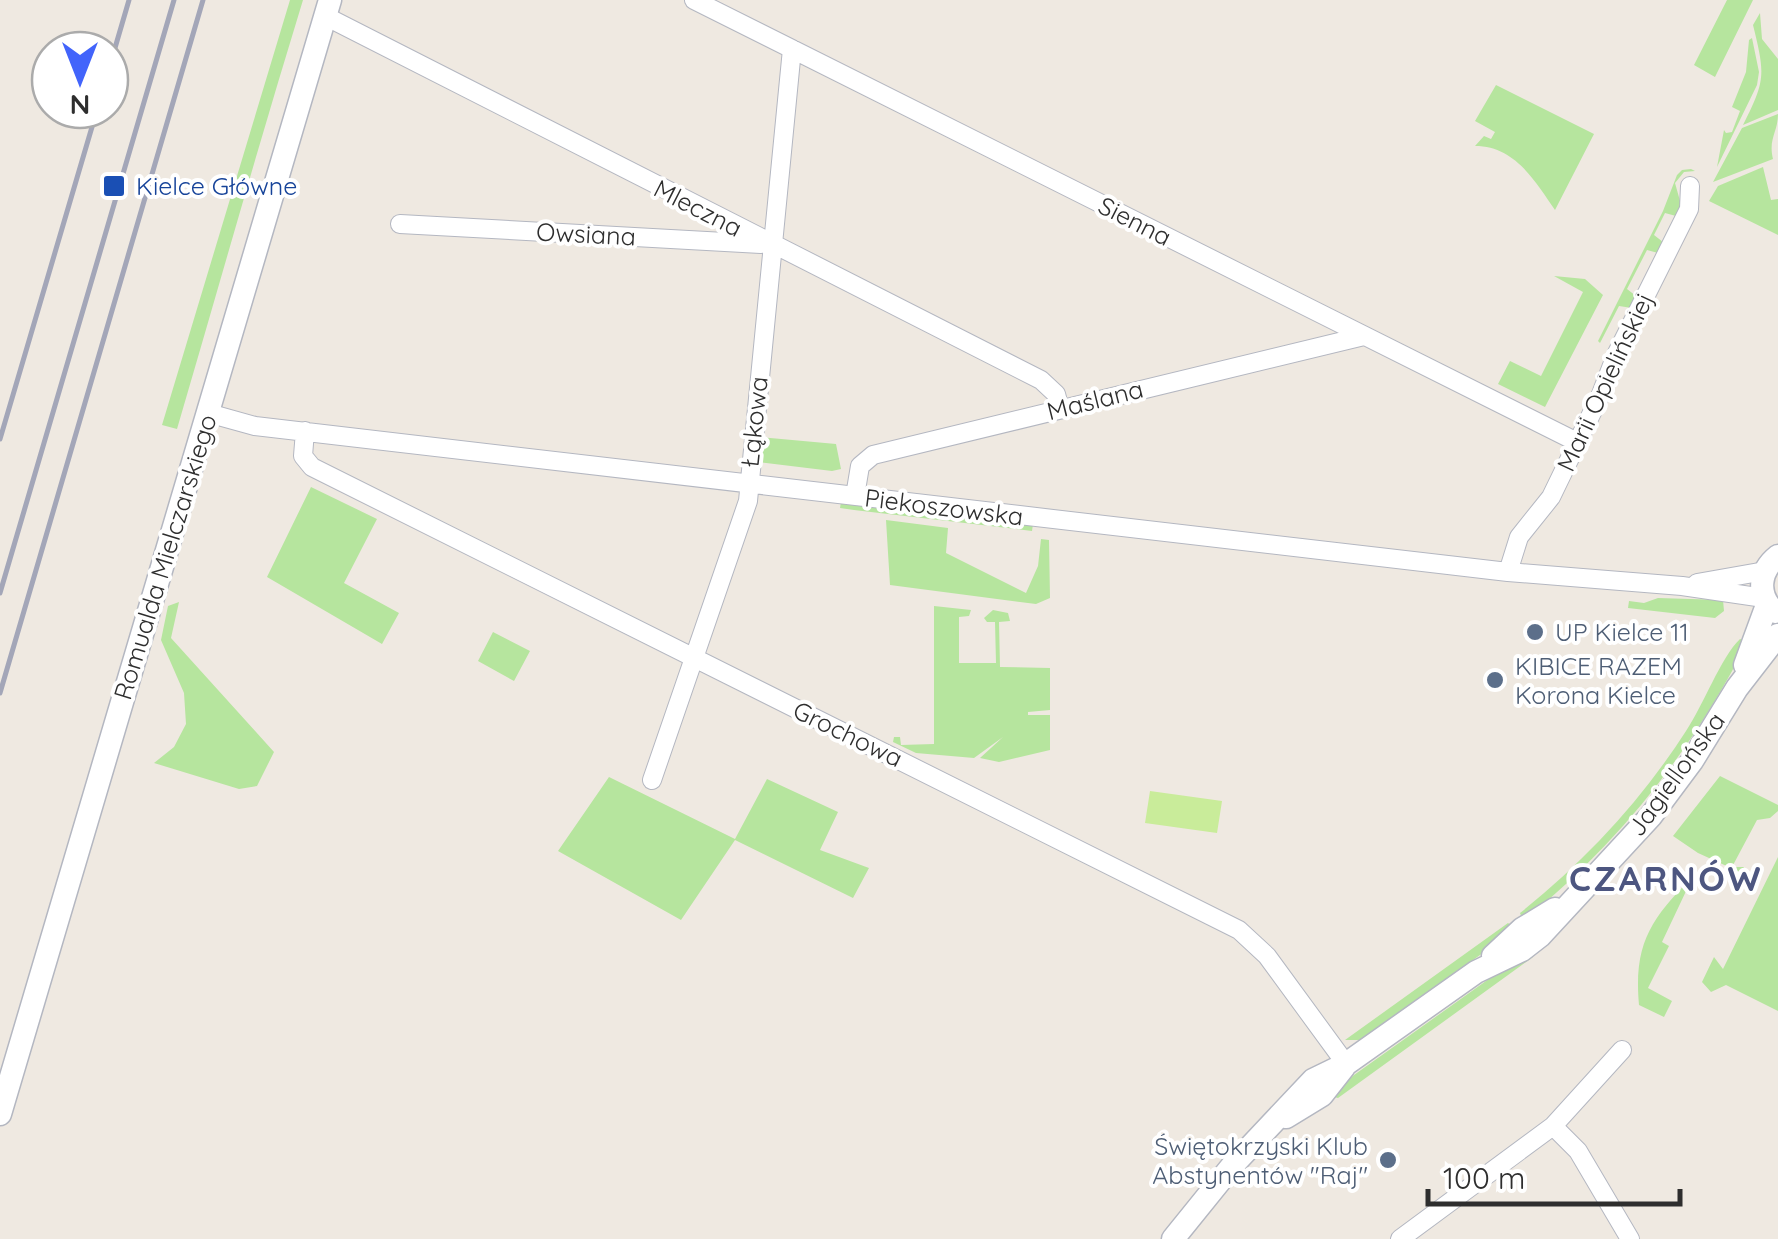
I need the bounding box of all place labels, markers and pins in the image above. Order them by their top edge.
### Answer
place label: Kielce Główne [136,170,297,201]
marker: Kielce Główne [101,173,127,199]
place label: UP Kielce 11 [1555,616,1689,647]
marker: UP Kielce 11 [1524,621,1546,643]
place label: KIBICE RAZEM Korona Kielce [1515,650,1682,710]
marker: KIBICE RAZEM Korona Kielce [1484,669,1506,691]
place label: Świętokrzyski Klub Abstynentów "Raj" [1152,1130,1368,1190]
marker: Świętokrzyski Klub Abstynentów "Raj" [1377,1149,1399,1171]

